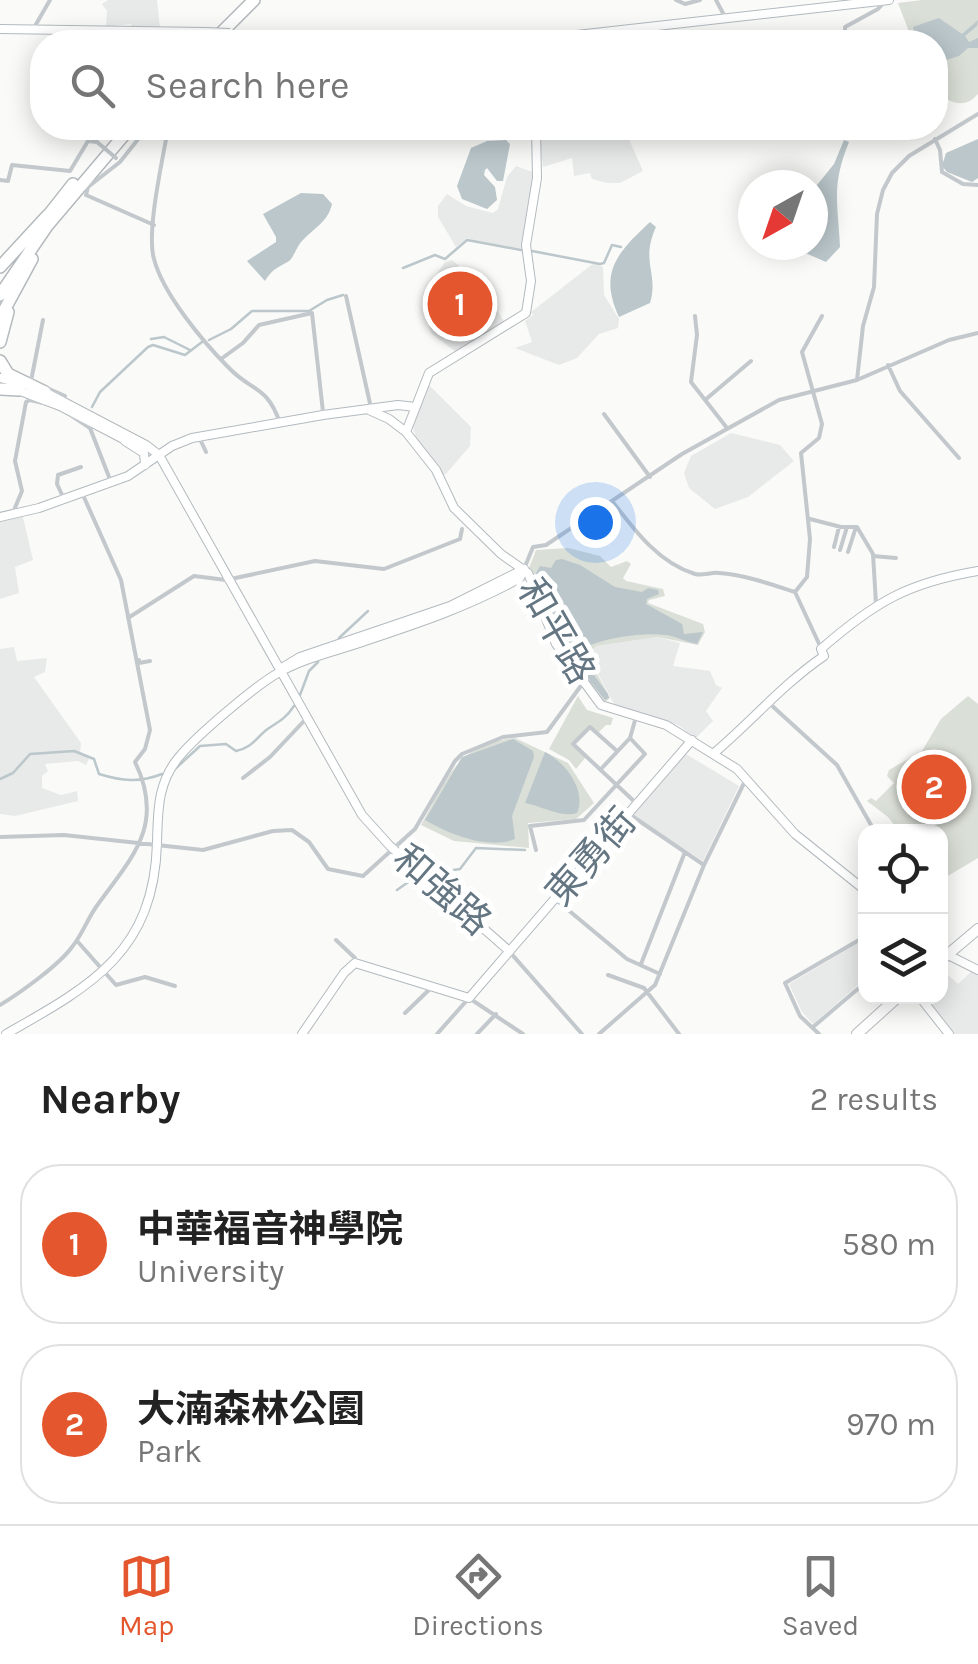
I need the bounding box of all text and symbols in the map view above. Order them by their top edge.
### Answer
search box [30,30,948,140]
icon: search [65,58,120,113]
text: Search here [145,63,349,108]
north arrow [738,170,828,260]
pin: 1 [428,266,492,342]
your location [570,497,621,548]
street label: 和平路 [508,570,604,692]
pin: 2 [902,750,966,824]
street label: 東勇街 [537,799,645,915]
map controls [858,824,948,1004]
button: locate [858,824,948,914]
street label: 和強路 [384,836,500,944]
button: layers [858,914,948,1004]
text: Nearby [40,1074,180,1124]
text: 2 results [810,1081,938,1118]
text: 中華福音神學院 [137,1207,403,1252]
text: 1 [69,1226,80,1263]
text: 580 m [842,1226,936,1263]
text: University [137,1253,284,1290]
text: 大湳森林公園 [137,1387,365,1432]
text: 2 [65,1406,84,1443]
text: 970 m [846,1406,936,1443]
text: Park [137,1433,202,1470]
tab: Map [119,1549,174,1642]
tab: Directions [412,1549,544,1642]
tab: Saved [782,1549,859,1642]

